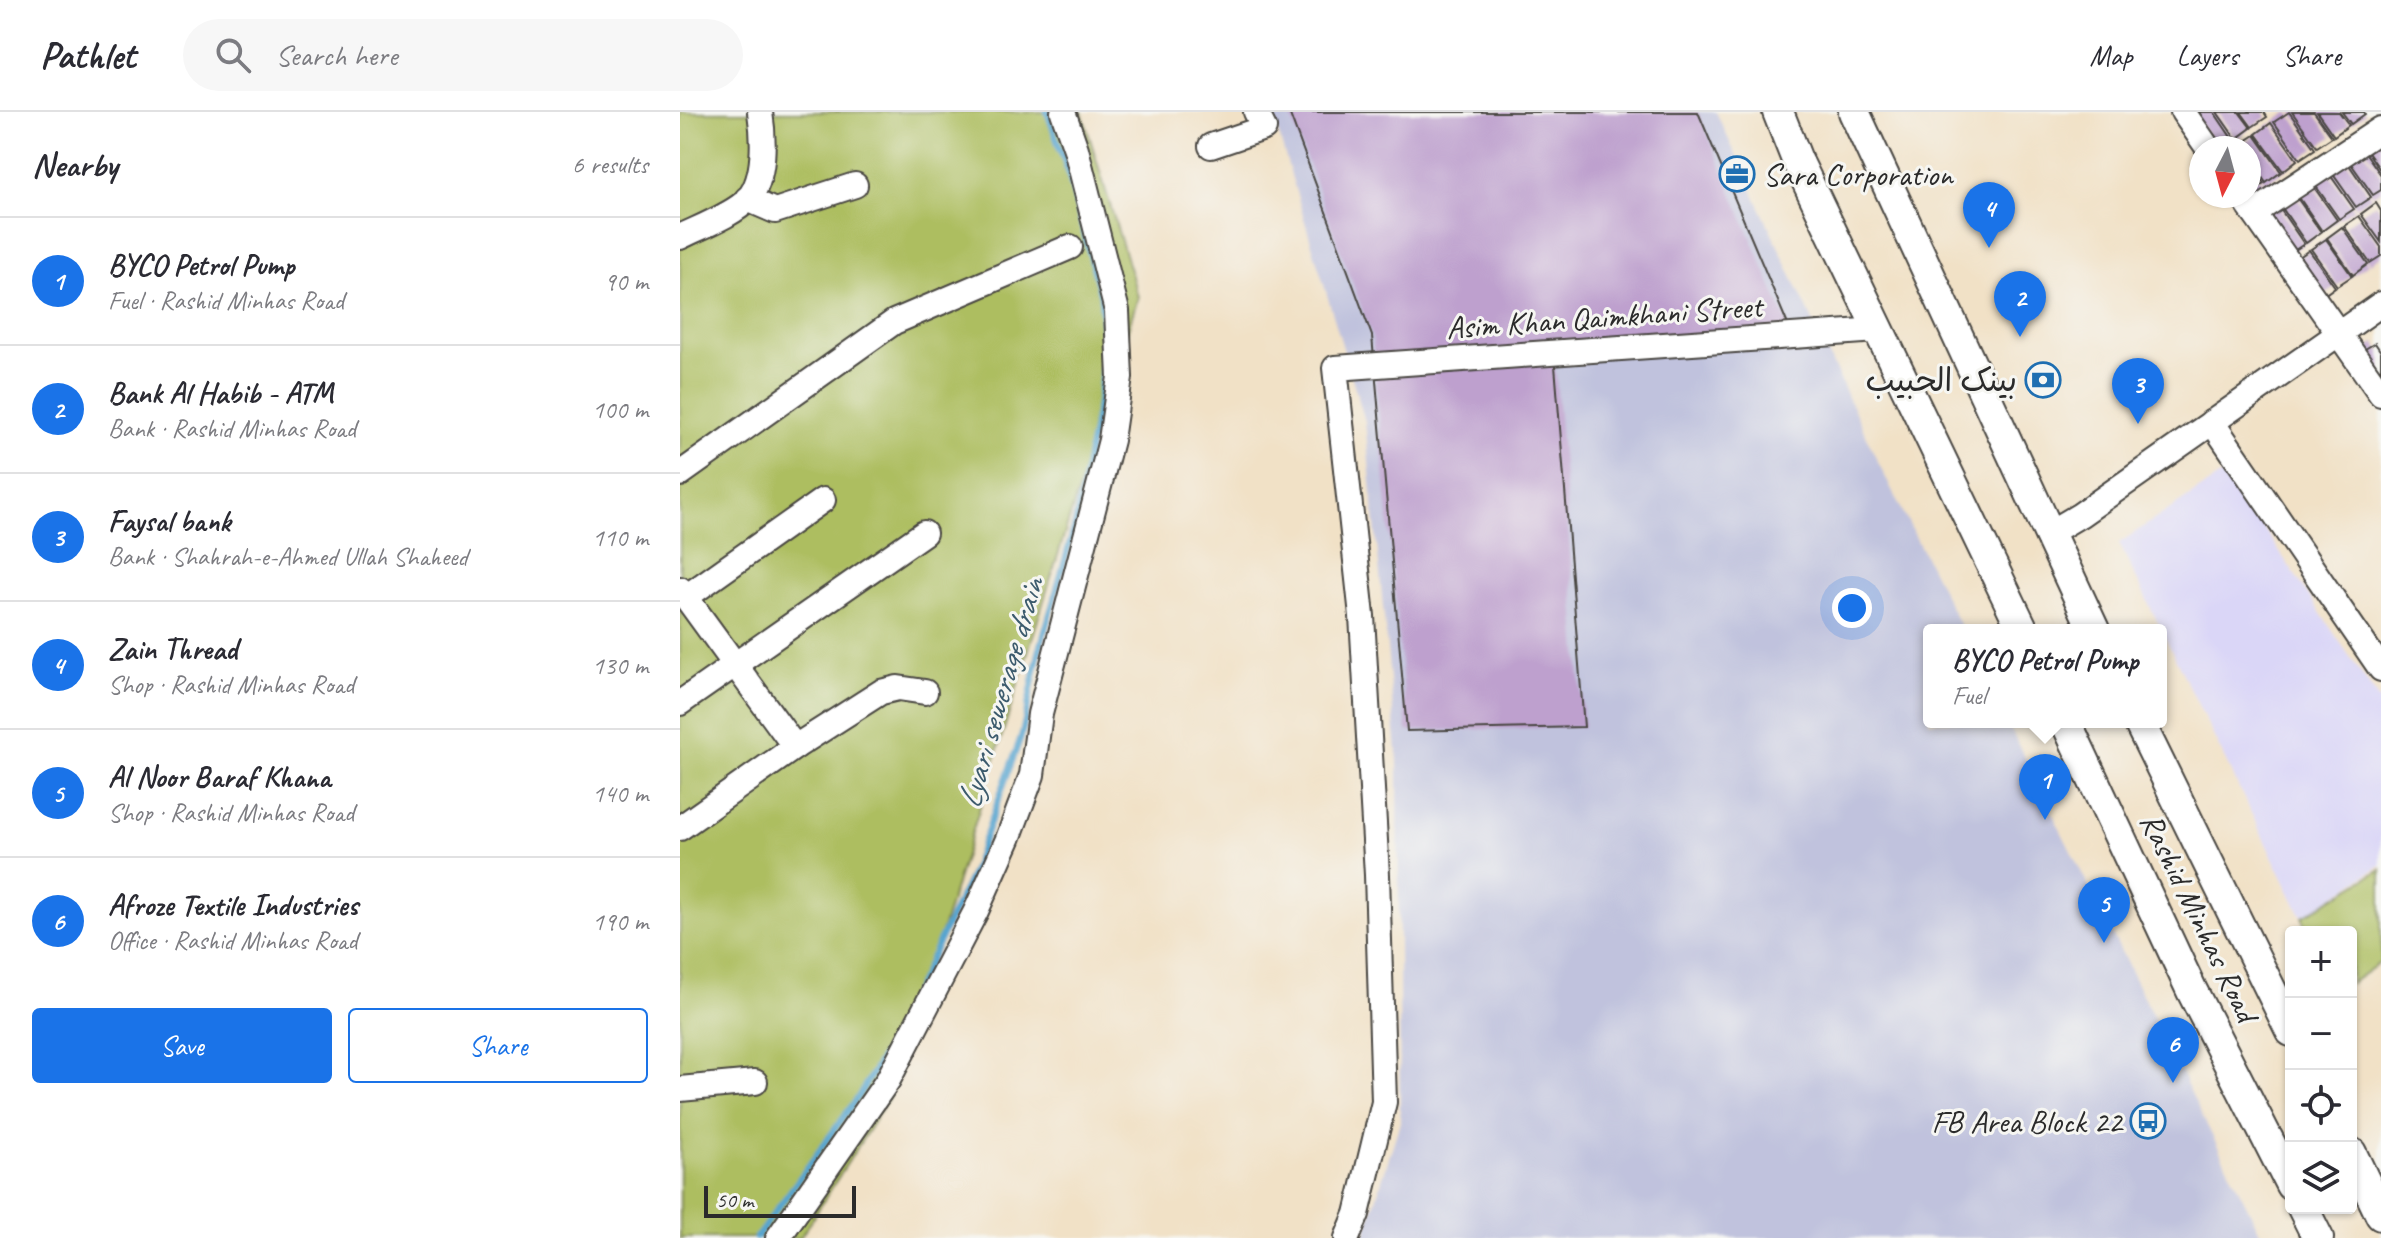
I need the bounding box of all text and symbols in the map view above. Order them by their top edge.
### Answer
search box [183,19,743,91]
text: Pathlet [40,32,135,79]
icon: search [211,33,255,77]
text: Search here [275,36,398,74]
text: Map [2090,38,2133,73]
text: Layers [2177,38,2238,73]
text: Share [2282,38,2341,73]
north arrow [2189,136,2261,208]
text: Nearby [32,143,118,186]
text: 6 results [572,148,648,181]
place label: Sara Corporation [1763,154,1954,195]
office icon: Sara Corporation [1718,155,1756,193]
pin: 4 [1963,182,2015,248]
text: BYCO Petrol Pump [108,246,294,284]
text: 1 [52,265,64,298]
text: 90 m [604,265,648,298]
pin: 2 [1994,271,2046,337]
text: Fuel · Rashid Minhas Road [108,284,344,317]
street label: Asim Khan Qaimkhani Street [1445,285,1767,348]
pin: 3 [2112,358,2164,424]
place label: بينک الحبيب [1865,360,2017,401]
bank icon: بينک الحبيب [2024,361,2062,399]
text: Bank Al Habib - ATM [108,374,333,412]
text: 2 [52,393,64,426]
text: 100 m [592,393,648,426]
text: Bank · Rashid Minhas Road [108,412,356,445]
text: Faysal bank [108,502,230,540]
text: 3 [52,521,64,554]
text: 110 m [592,521,648,554]
text: Bank · Shahrah-e-Ahmed Ullah Shaheed [108,540,468,573]
water label: Lyari sewerage drain [947,569,1054,813]
your location [1832,588,1872,628]
popup [1923,624,2167,728]
text: Zain Thread [108,630,237,668]
text: BYCO Petrol Pump [1952,641,2138,679]
text: 4 [52,649,64,682]
text: 130 m [592,649,648,682]
text: Shop · Rashid Minhas Road [108,668,354,701]
text: Fuel [1952,679,1986,712]
pin: 1 [2019,754,2071,820]
text: Al Noor Baraf Khana [108,758,331,796]
text: 5 [52,777,64,810]
text: 140 m [592,777,648,810]
text: Shop · Rashid Minhas Road [108,796,354,829]
street label: Rashid Minhas Road [2131,806,2269,1032]
pin: 5 [2078,877,2130,943]
text: Afroze Textile Industries [108,886,358,924]
text: 6 [52,905,64,938]
text: 190 m [592,905,648,938]
text: Office · Rashid Minhas Road [108,924,358,957]
map controls [2285,926,2357,1214]
button: + [2285,926,2357,998]
button: − [2285,998,2357,1070]
button: Save [32,1008,332,1083]
button: Share [348,1008,648,1083]
pin: 6 [2147,1017,2199,1083]
button: locate [2285,1070,2357,1142]
place label: FB Area Block 22 [1932,1101,2125,1142]
bus stop icon: FB Area Block 22 [2129,1102,2167,1140]
button: layers [2285,1142,2357,1214]
scale bar [704,1182,856,1218]
text: 50 m [716,1186,753,1214]

